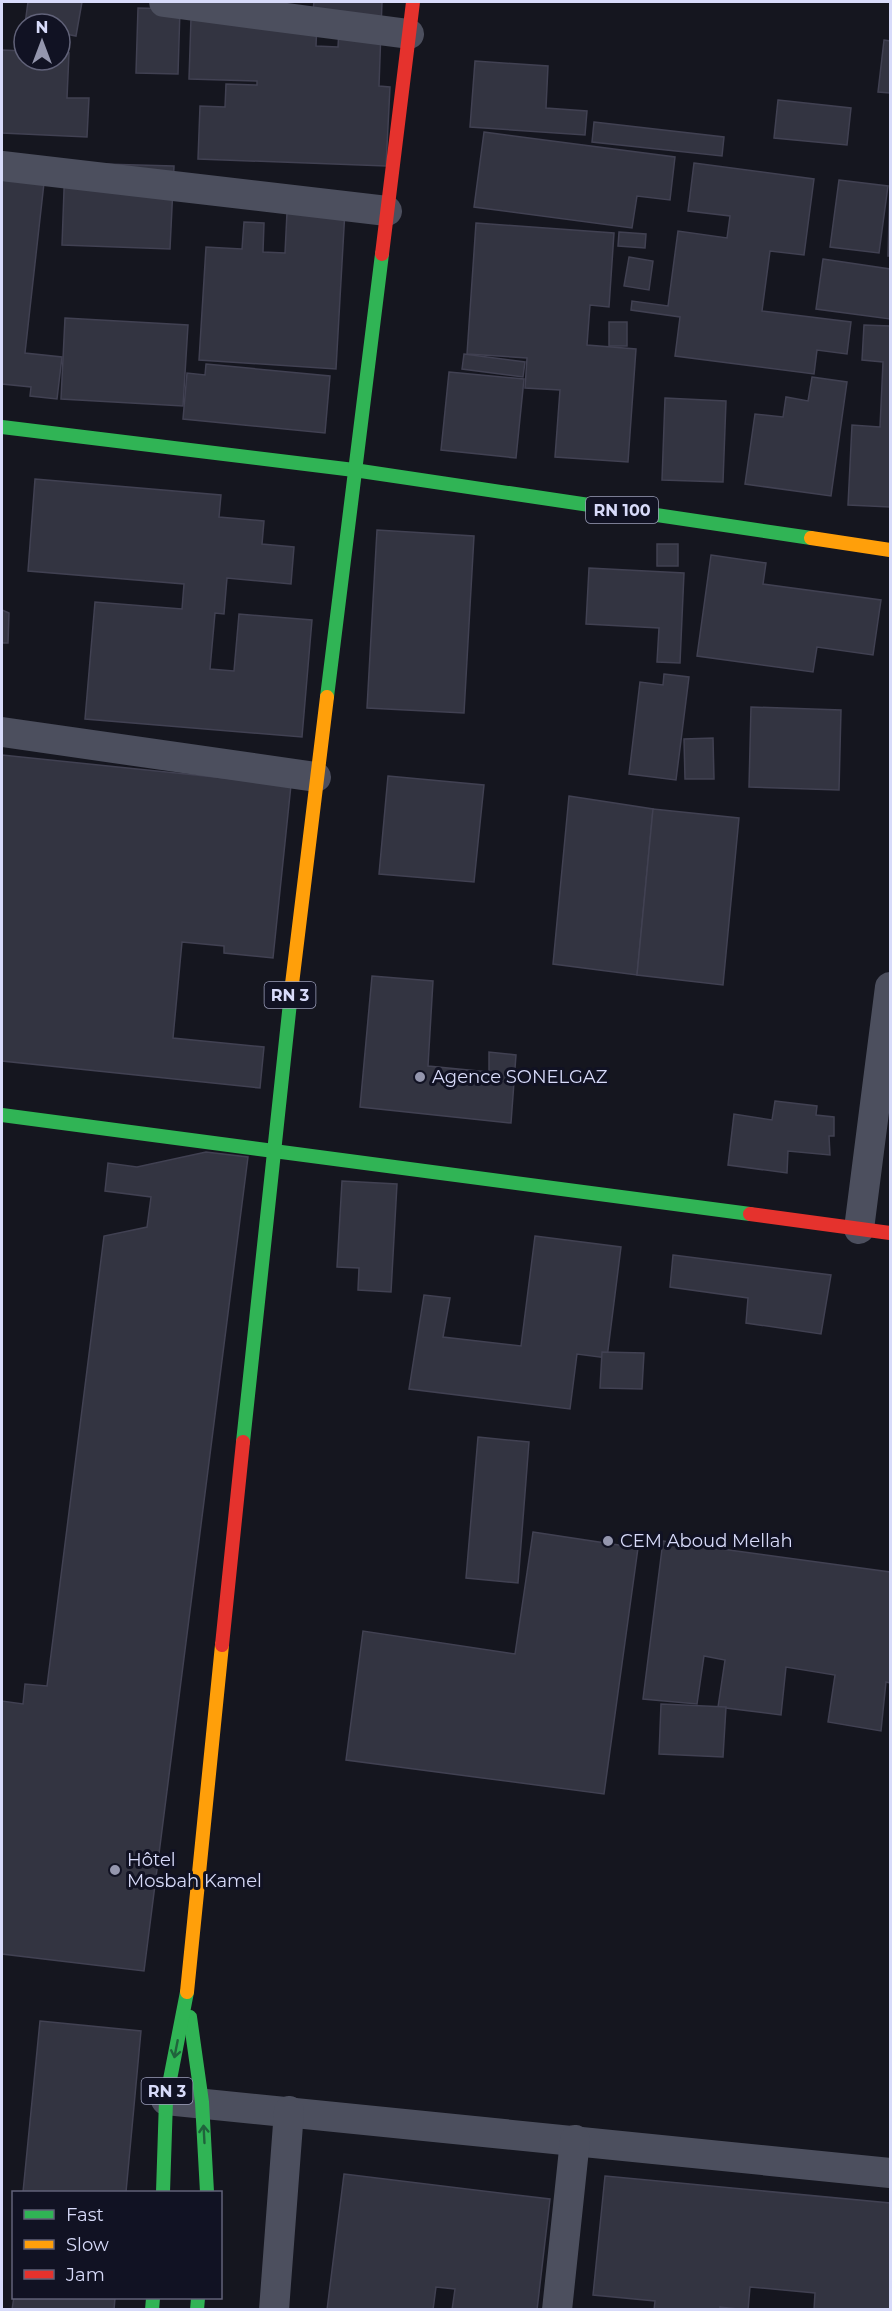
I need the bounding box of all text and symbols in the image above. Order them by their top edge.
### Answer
north arrow [12,12,72,72]
text: N [36,18,48,37]
road number: RN 100 [586,497,658,523]
road number: RN 3 [264,982,316,1008]
place label: Agence SONELGAZ [432,1066,608,1088]
marker: Agence SONELGAZ [413,1070,427,1084]
place label: CEM Aboud Mellah [620,1530,793,1552]
marker: CEM Aboud Mellah [601,1534,615,1548]
place label: Hôtel Mosbah Kamel [127,1849,262,1892]
marker: Hôtel Mosbah Kamel [108,1863,122,1877]
one-way arrow [170,2039,181,2058]
road number: RN 3 [142,2078,192,2104]
one-way arrow [198,2125,209,2145]
legend [12,2191,222,2299]
text: Fast [66,2204,104,2226]
text: Slow [66,2234,109,2256]
text: Jam [65,2264,105,2286]

